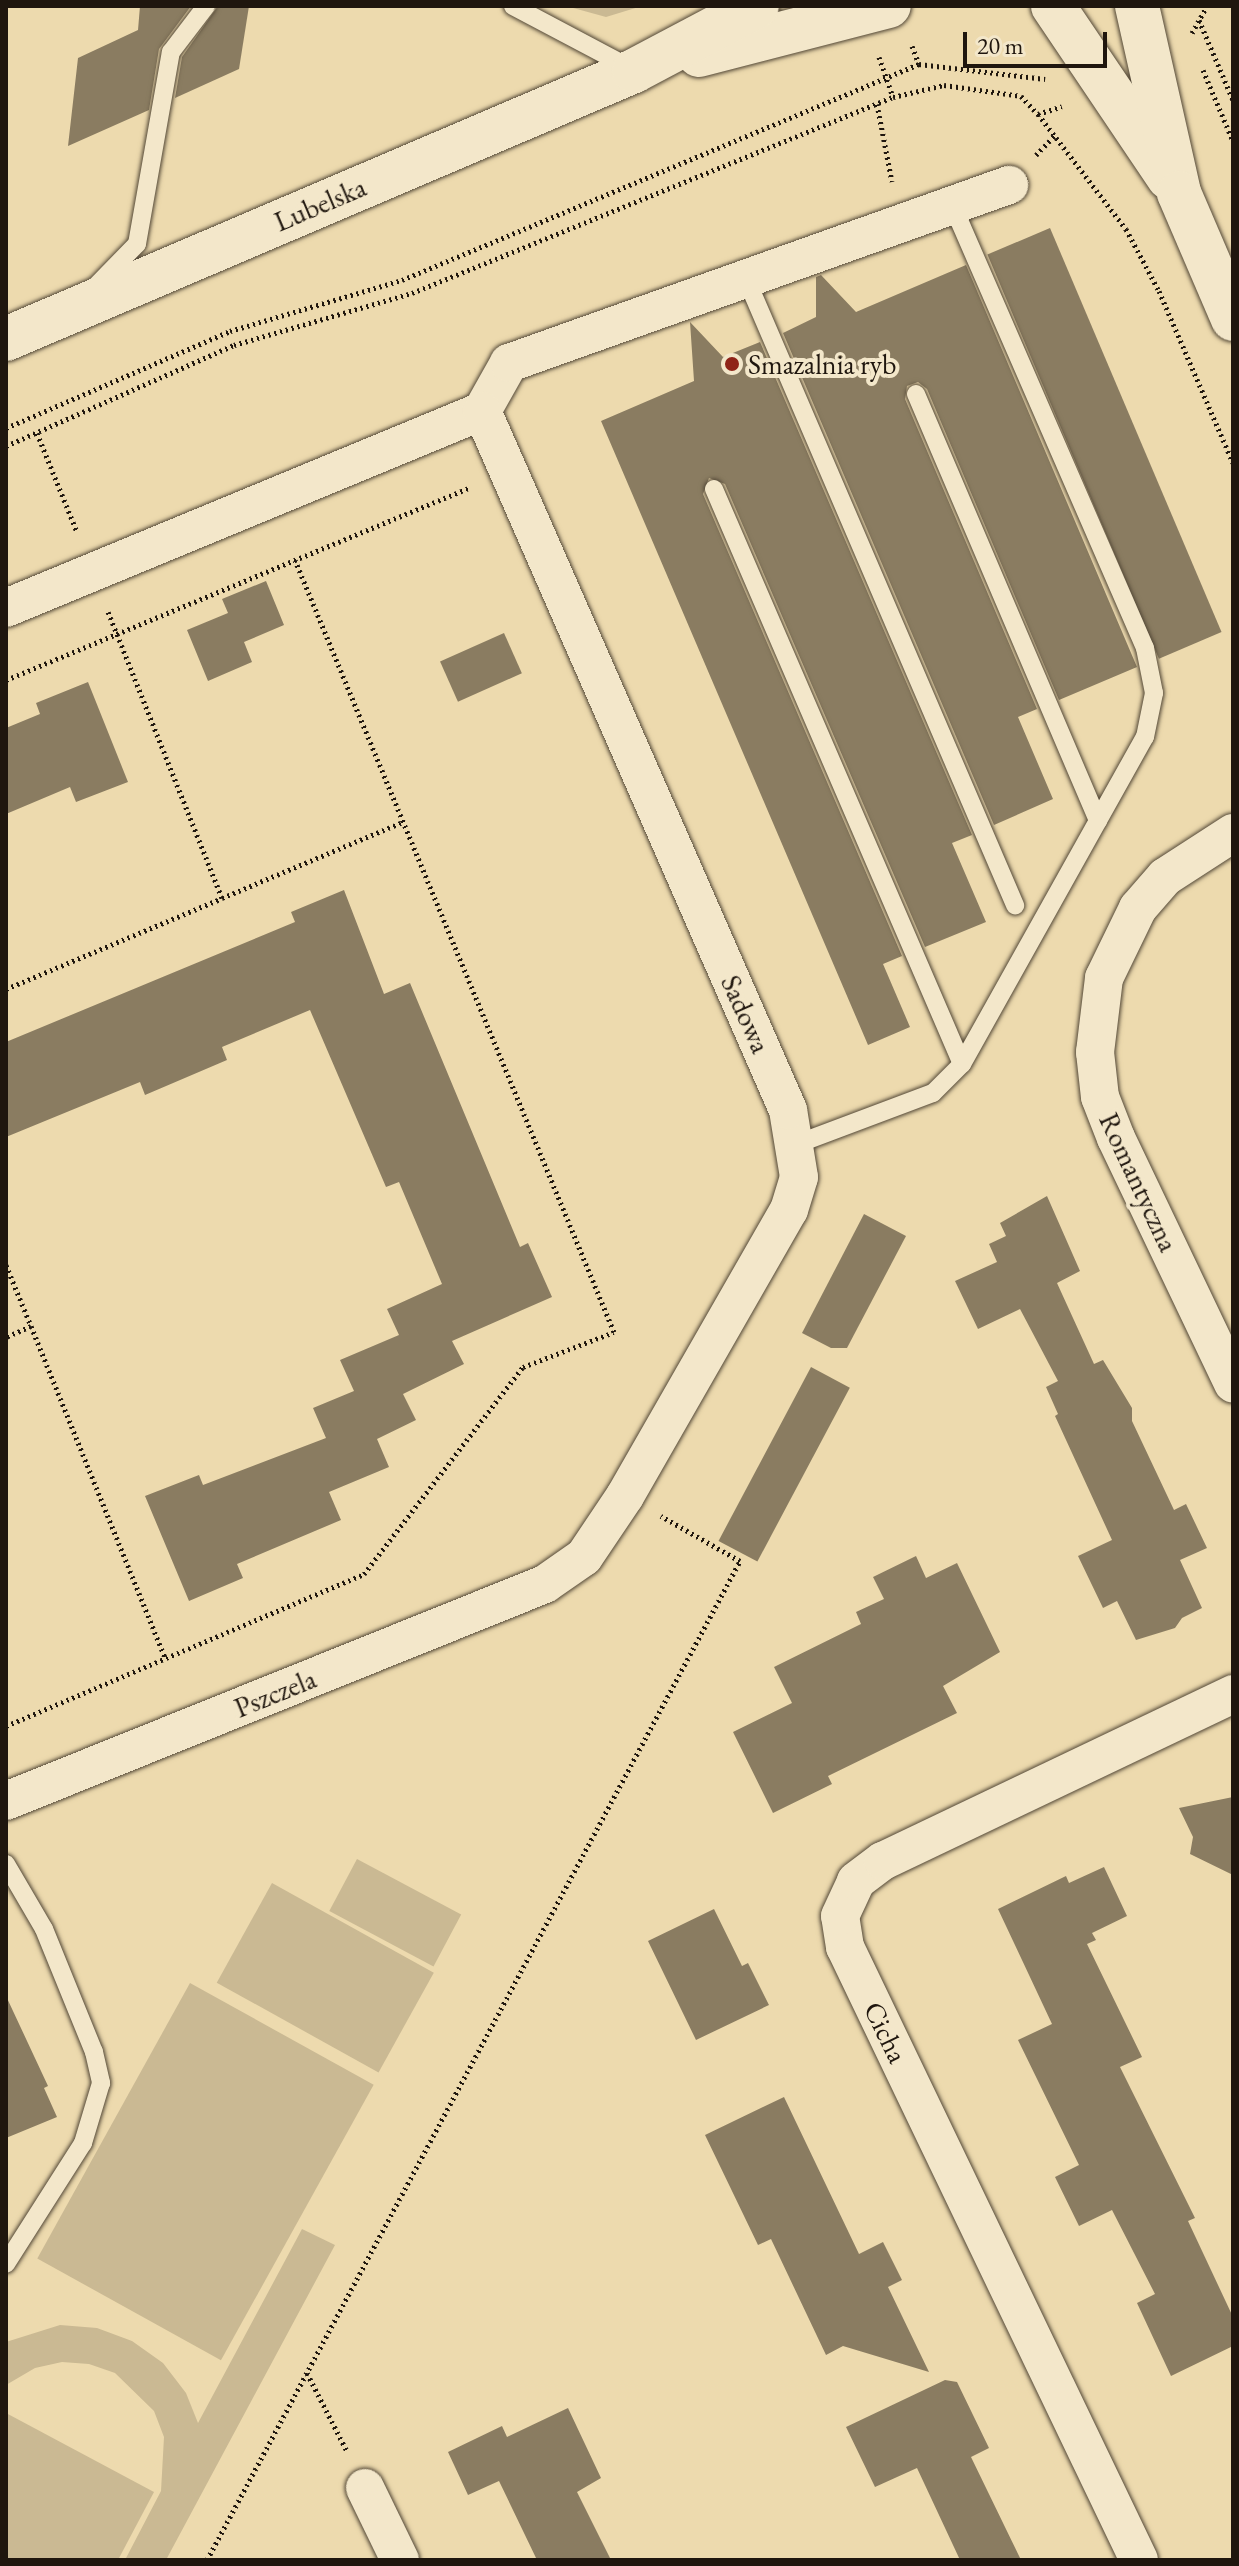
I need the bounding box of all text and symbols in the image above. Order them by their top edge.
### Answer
scale bar [967,16,1111,66]
text: 20 m [977,30,1024,61]
street label: Lubelska [269,170,371,238]
place label: Smazalnia ryb [748,347,896,381]
marker: Smazalnia ryb [723,355,741,373]
street label: Sadowa [714,970,778,1058]
street label: Romantyczna [1092,1107,1186,1257]
street label: Pszczela [229,1661,321,1725]
street label: Cicha [857,1996,915,2068]

